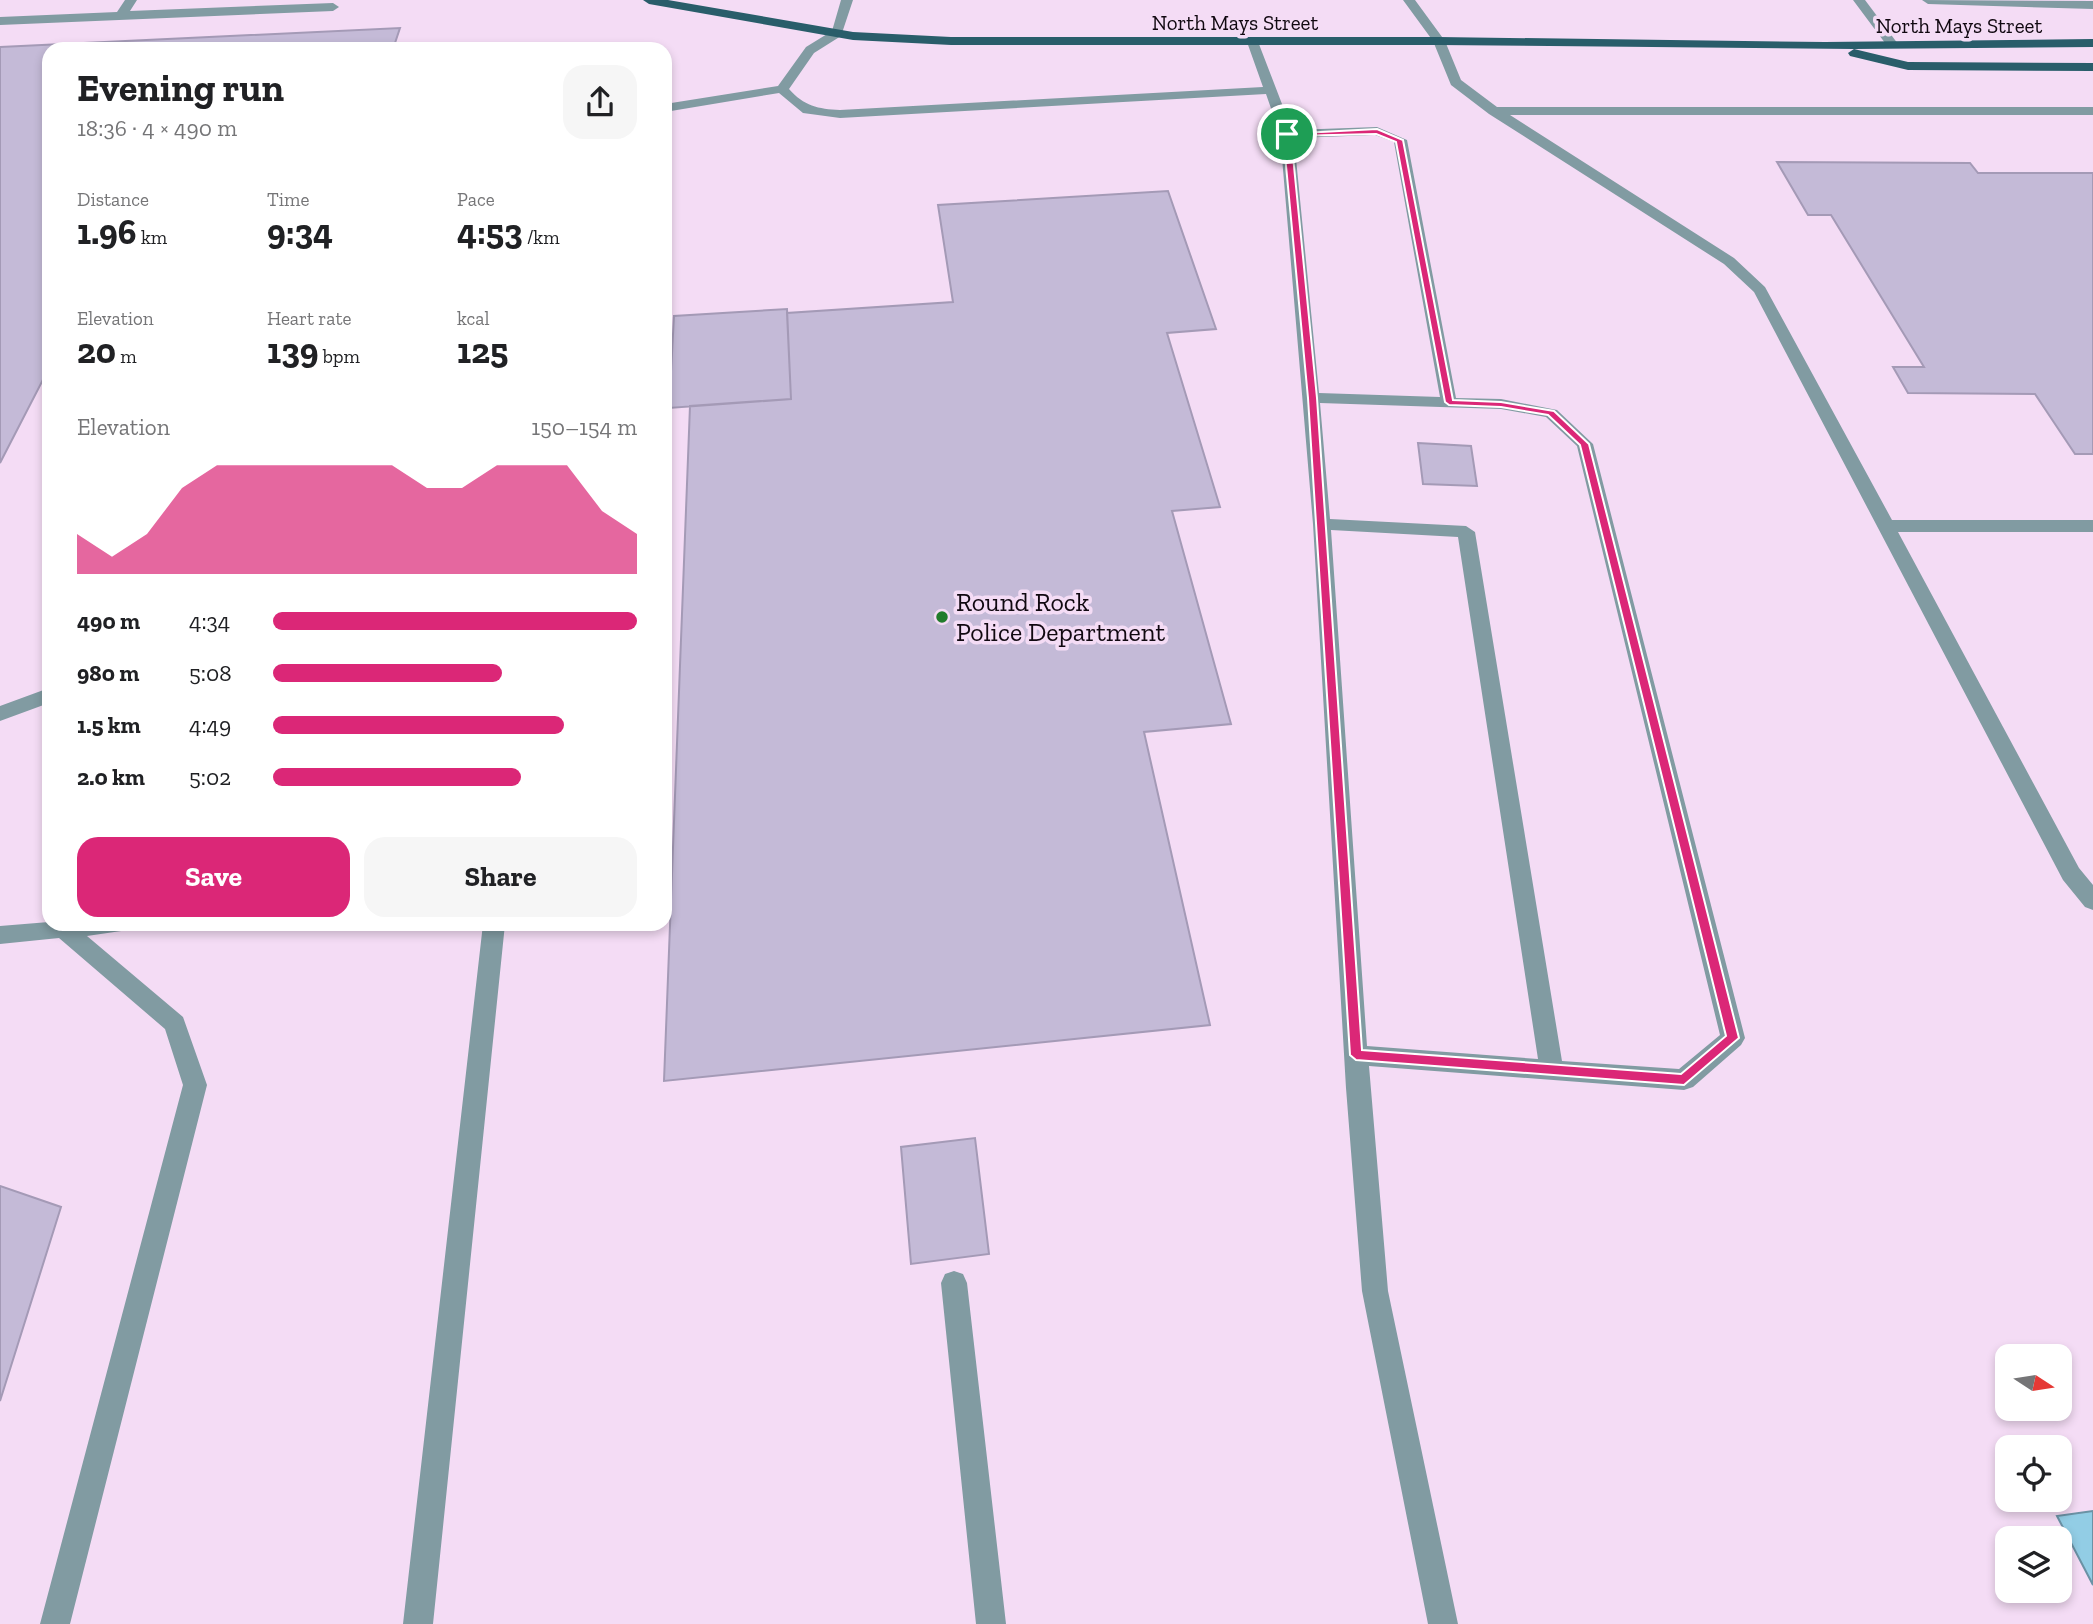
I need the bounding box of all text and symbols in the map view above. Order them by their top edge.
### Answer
street label: North Mays Street [1152,10,1318,35]
street label: North Mays Street [1876,13,2042,38]
text: Evening run [77,65,284,111]
button: share [563,65,637,139]
pin [1257,104,1317,164]
text: 18:36 · 4 × 490 m [77,114,237,142]
icon: arrive [1268,115,1306,153]
text: Distance [77,188,149,211]
text: Time [267,188,309,211]
text: Pace [457,188,495,211]
text: 1.96 [77,211,137,253]
text: 9:34 [267,211,333,253]
text: 4:53 [457,211,523,253]
text: km [137,226,167,249]
text: /km [523,226,560,249]
text: Elevation [77,307,154,330]
text: Heart rate [267,307,352,330]
text: kcal [457,307,490,330]
text: 20 [77,330,116,372]
text: 139 [267,330,319,372]
text: 125 [457,330,508,372]
text: m [116,345,137,368]
text: bpm [319,345,360,368]
text: Elevation [77,413,170,441]
text: 150–154 m [531,413,637,441]
place label: Round Rock Police Department [956,586,1166,648]
text: 490 m [77,607,140,635]
text: 4:34 [189,607,230,635]
marker: Round Rock Police Department [934,609,950,625]
text: 980 m [77,659,139,687]
text: 5:08 [189,659,232,687]
text: 1.5 km [77,711,141,739]
text: 4:49 [189,711,231,739]
text: 2.0 km [77,763,145,791]
text: 5:02 [189,763,231,791]
button: Save [77,837,350,917]
button: Share [364,837,637,917]
north arrow [1995,1344,2072,1421]
map controls [1995,1344,2072,1603]
button: locate [1995,1435,2072,1512]
button: layers [1995,1526,2072,1603]

